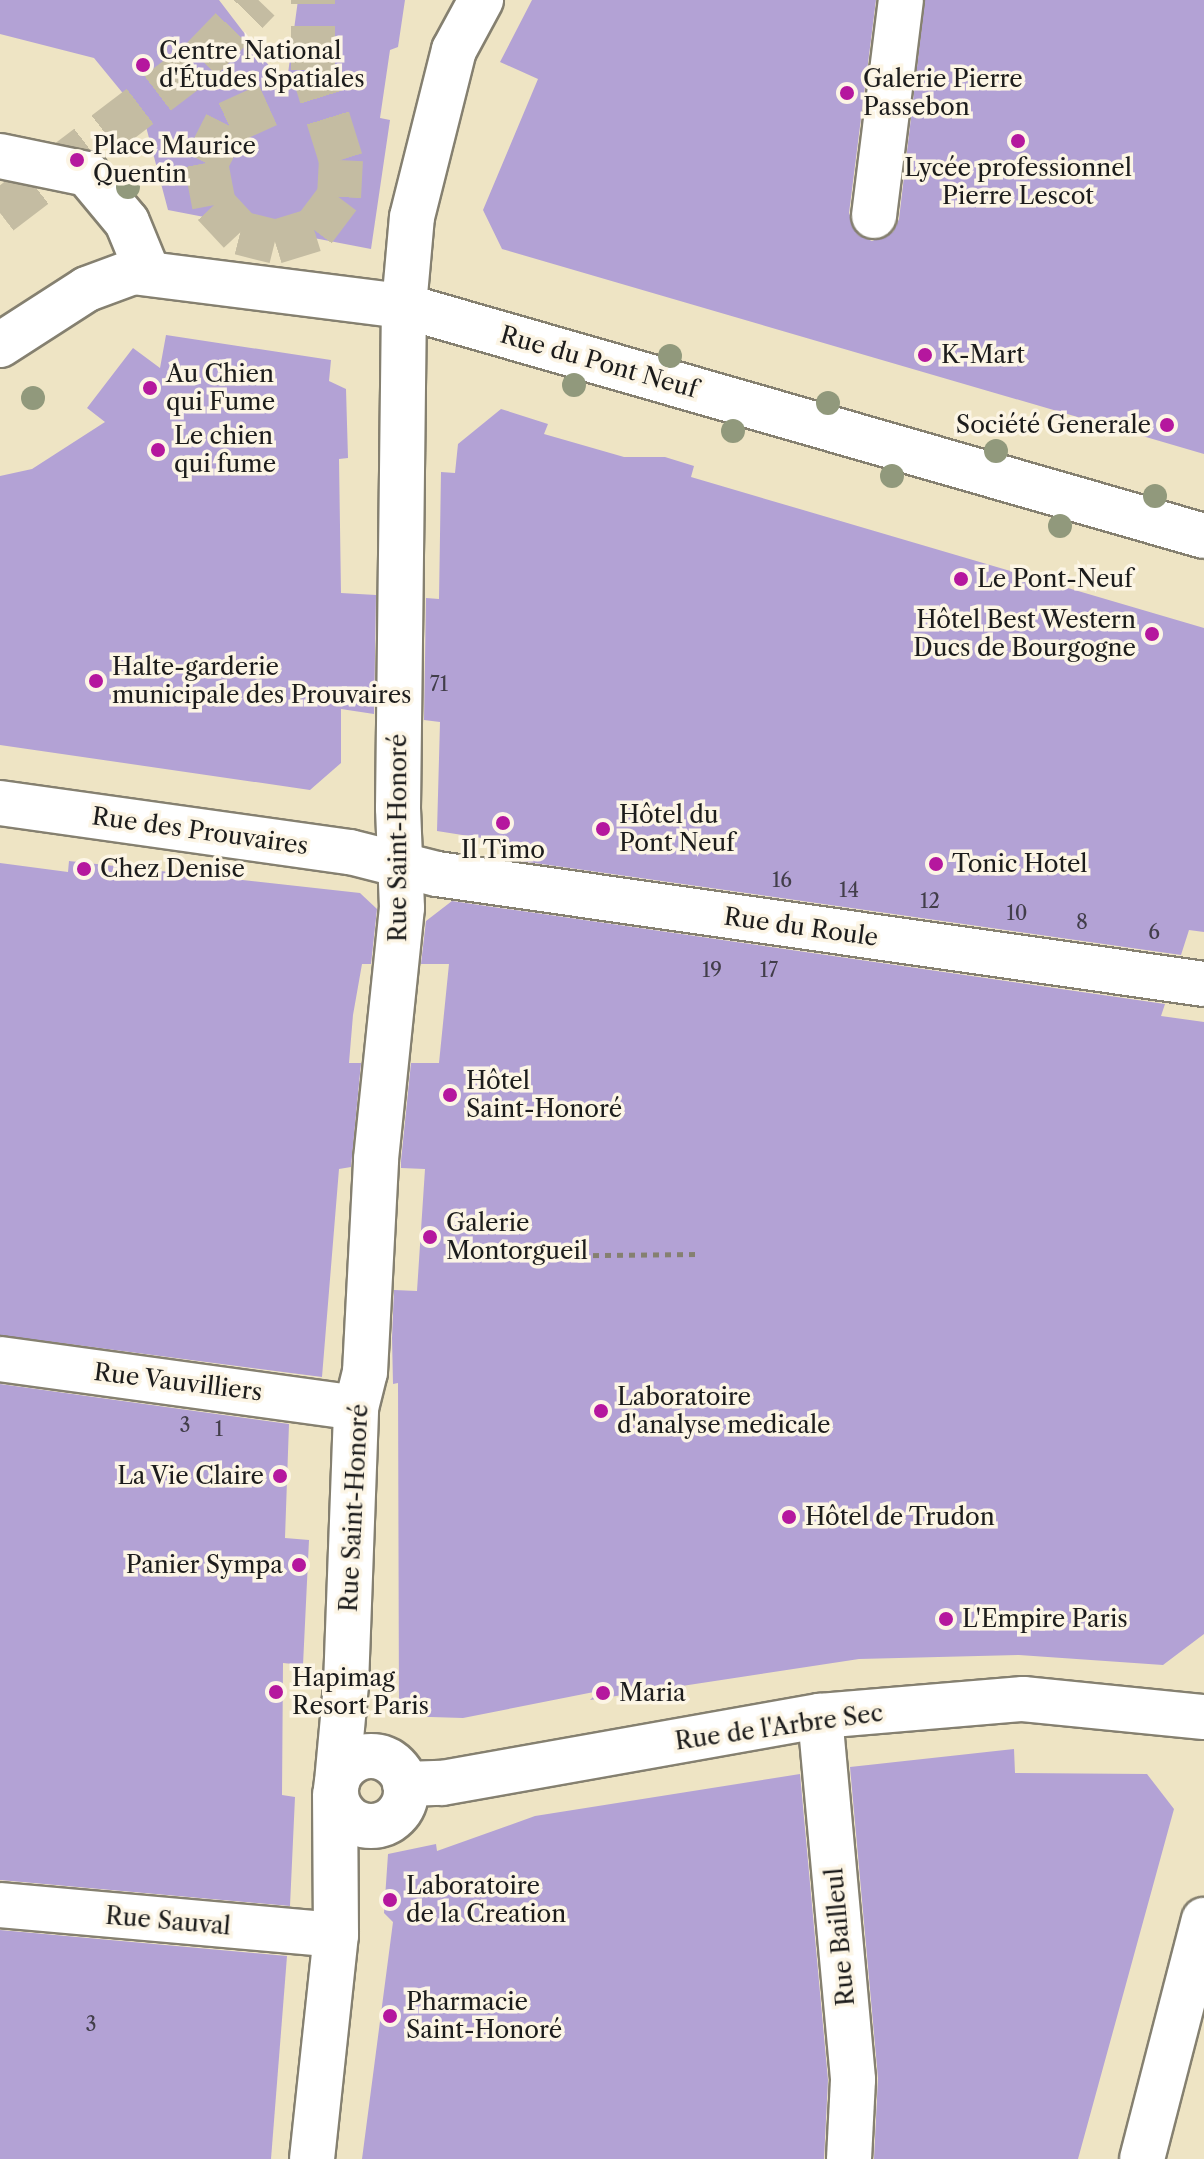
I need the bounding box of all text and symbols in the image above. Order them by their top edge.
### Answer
place label: Centre National d'Études Spatiales [159,37,365,93]
marker: Centre National d'Études Spatiales [134,56,152,74]
place label: Galerie Pierre Passebon [863,65,1023,121]
marker: Galerie Pierre Passebon [838,84,856,102]
place label: Place Maurice Quentin [93,132,256,188]
marker: Lycée professionnel Pierre Lescot [1009,132,1027,150]
marker: Place Maurice Quentin [68,151,86,169]
place label: Lycée professionnel Pierre Lescot [904,154,1132,210]
street label: Rue du Pont Neuf [497,320,701,404]
place label: K-Mart [941,341,1025,369]
marker: K-Mart [916,346,934,364]
place label: Au Chien qui Fume [166,360,275,416]
marker: Au Chien qui Fume [141,379,159,397]
place label: Société Generale [956,411,1151,439]
marker: Société Generale [1158,416,1176,434]
place label: Le chien qui fume [174,422,276,478]
marker: Le chien qui fume [149,441,167,459]
place label: Le Pont-Neuf [977,565,1133,593]
marker: Le Pont-Neuf [952,570,970,588]
place label: Hôtel Best Western Ducs de Bourgogne [913,606,1136,662]
marker: Hôtel Best Western Ducs de Bourgogne [1143,625,1161,643]
place label: Halte-garderie municipale des Prouvaires [112,653,412,709]
marker: Halte-garderie municipale des Prouvaires [87,672,105,690]
house number: 71 [430,672,448,696]
street label: Rue Saint-Honoré [384,734,412,942]
place label: Hôtel du Pont Neuf [619,801,735,857]
street label: Rue des Prouvaires [90,802,310,860]
marker: Il Timo [494,814,512,832]
marker: Hôtel du Pont Neuf [594,820,612,838]
place label: Il Timo [461,836,545,864]
place label: Tonic Hotel [952,850,1087,878]
place label: Chez Denise [100,855,245,883]
marker: Tonic Hotel [927,855,945,873]
marker: Chez Denise [75,860,93,878]
house number: 16 [772,868,792,892]
house number: 14 [839,878,859,902]
house number: 12 [920,889,940,913]
house number: 10 [1006,901,1028,925]
street label: Rue du Roule [722,902,880,952]
house number: 8 [1076,910,1088,934]
house number: 6 [1148,920,1160,944]
house number: 19 [702,958,722,982]
house number: 17 [760,958,778,982]
place label: Hôtel Saint-Honoré [466,1067,622,1123]
marker: Hôtel Saint-Honoré [441,1086,459,1104]
place label: Galerie Montorgueil [446,1209,588,1265]
marker: Galerie Montorgueil [421,1228,439,1246]
street label: Rue Vauvilliers [92,1357,264,1407]
place label: Laboratoire d'analyse medicale [617,1383,831,1439]
marker: Laboratoire d'analyse medicale [592,1402,610,1420]
street label: Rue Saint-Honoré [334,1403,374,1613]
house number: 3 [179,1413,191,1437]
house number: 1 [215,1417,223,1441]
place label: La Vie Claire [116,1462,264,1490]
marker: La Vie Claire [271,1467,289,1485]
place label: Hôtel de Trudon [805,1503,995,1531]
marker: Hôtel de Trudon [780,1508,798,1526]
place label: Panier Sympa [125,1551,283,1579]
marker: Panier Sympa [290,1556,308,1574]
place label: L'Empire Paris [962,1605,1128,1633]
marker: L'Empire Paris [937,1610,955,1628]
place label: Hapimag Resort Paris [292,1664,429,1720]
place label: Maria [619,1679,686,1707]
marker: Hapimag Resort Paris [267,1683,285,1701]
marker: Maria [594,1684,612,1702]
street label: Rue de l'Arbre Sec [673,1698,885,1756]
street label: Rue Bailleul [820,1867,860,2007]
place label: Laboratoire de la Creation [406,1872,567,1928]
marker: Laboratoire de la Creation [381,1891,399,1909]
street label: Rue Sauval [104,1901,232,1941]
place label: Pharmacie Saint-Honoré [406,1988,562,2044]
marker: Pharmacie Saint-Honoré [381,2007,399,2025]
house number: 3 [85,2012,97,2036]

